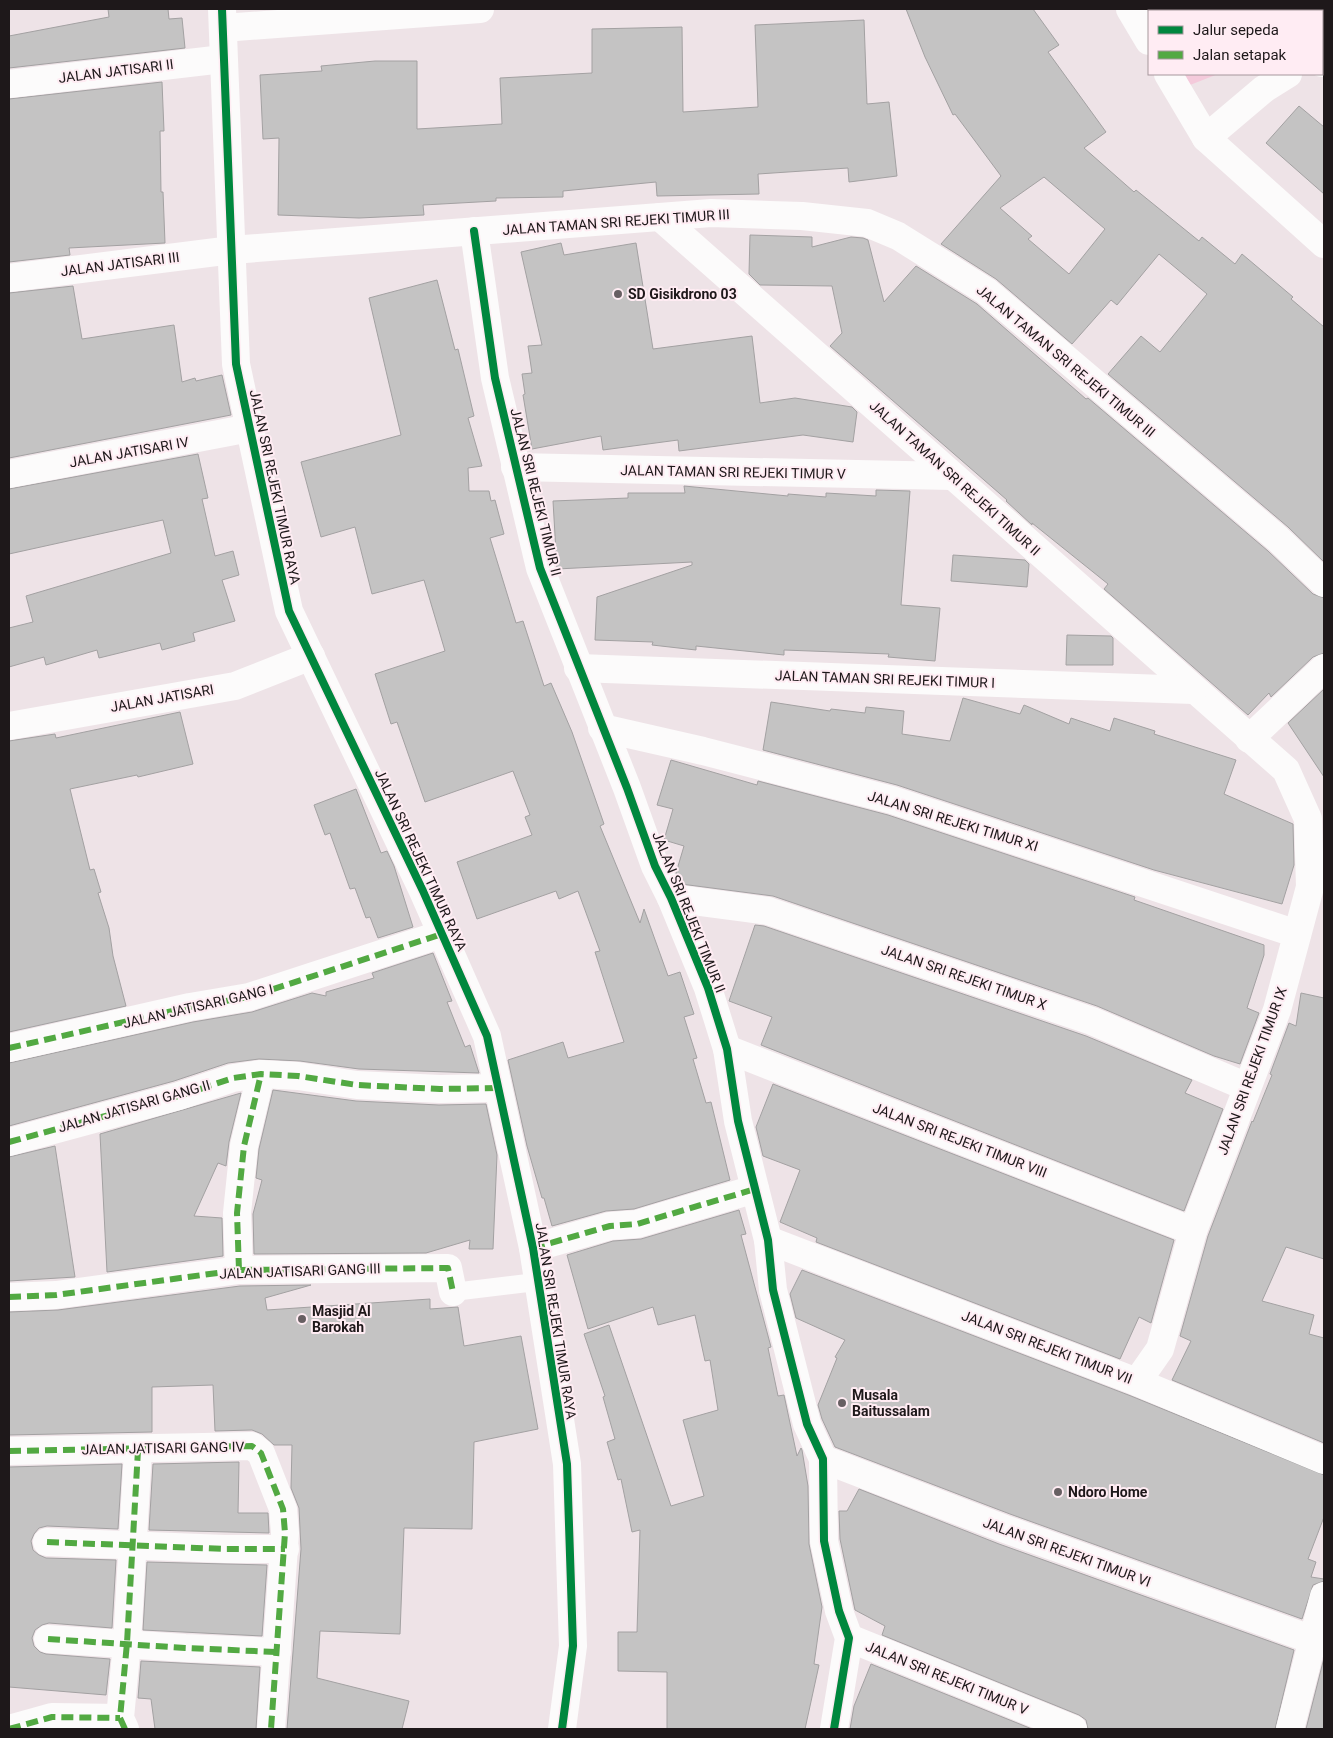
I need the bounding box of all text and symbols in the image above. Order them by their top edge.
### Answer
legend [1148,10,1323,75]
text: Jalur sepeda [1193,21,1279,39]
text: Jalan setapak [1193,46,1287,64]
street label: JALAN JATISARI II [57,56,175,86]
street label: JALAN TAMAN SRI REJEKI TIMUR III [502,206,730,238]
street label: JALAN JATISARI III [60,249,180,279]
street label: JALAN TAMAN SRI REJEKI TIMUR III [974,282,1158,440]
place label: SD Gisikdrono 03 [628,286,737,302]
marker: SD Gisikdrono 03 [612,288,624,300]
street label: JALAN SRI REJEKI TIMUR RAYA [247,388,303,586]
street label: JALAN TAMAN SRI REJEKI TIMUR II [866,397,1044,559]
street label: JALAN SRI REJEKI TIMUR II [507,406,565,578]
street label: JALAN JATISARI IV [68,434,190,470]
street label: JALAN TAMAN SRI REJEKI TIMUR V [620,462,846,482]
street label: JALAN TAMAN SRI REJEKI TIMUR I [775,667,995,691]
street label: JALAN JATISARI [109,681,215,715]
street label: JALAN SRI REJEKI TIMUR RAYA [372,767,470,953]
street label: JALAN SRI REJEKI TIMUR XI [866,787,1040,855]
street label: JALAN SRI REJEKI TIMUR II [649,829,729,995]
street label: JALAN SRI REJEKI TIMUR X [879,941,1049,1013]
street label: JALAN JATISARI GANG I [121,981,275,1031]
street label: JALAN SRI REJEKI TIMUR IX [1214,985,1290,1157]
street label: JALAN JATISARI GANG II [56,1077,212,1135]
street label: JALAN SRI REJEKI TIMUR VIII [871,1099,1049,1181]
street label: JALAN SRI REJEKI TIMUR RAYA [533,1222,579,1420]
street label: JALAN JATISARI GANG III [219,1260,381,1282]
place label: Masjid Al Barokah [312,1303,371,1335]
street label: JALAN SRI REJEKI TIMUR VII [959,1307,1135,1387]
marker: Masjid Al Barokah [296,1313,308,1325]
place label: Musala Baitussalam [852,1387,930,1419]
marker: Musala Baitussalam [836,1397,848,1409]
street label: JALAN JATISARI GANG IV [82,1439,245,1457]
place label: Ndoro Home [1068,1484,1148,1500]
marker: Ndoro Home [1052,1486,1064,1498]
street label: JALAN SRI REJEKI TIMUR VI [981,1514,1153,1590]
street label: JALAN SRI REJEKI TIMUR V [863,1638,1031,1718]

